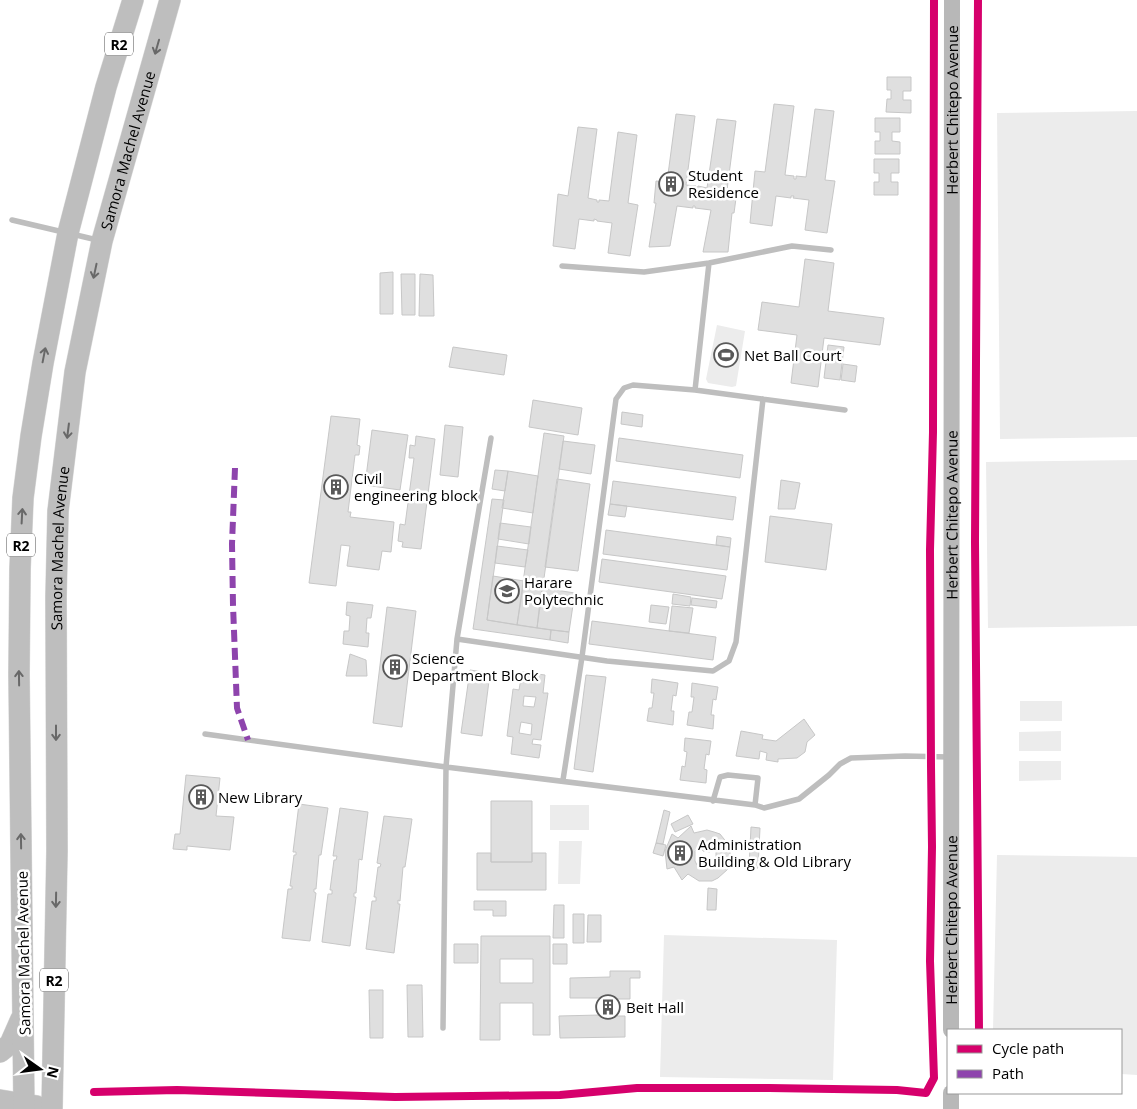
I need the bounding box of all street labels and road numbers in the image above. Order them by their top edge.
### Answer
street label: Herbert Chitepo Avenue [942,25,962,195]
road number: R2 [105,33,133,56]
street label: Samora Machel Avenue [96,69,160,232]
street label: Herbert Chitepo Avenue [941,430,962,600]
street label: Samora Machel Avenue [46,465,73,630]
road number: R2 [7,534,35,556]
street label: Herbert Chitepo Avenue [941,835,961,1005]
street label: Samora Machel Avenue [12,871,34,1035]
road number: R2 [40,968,68,992]

